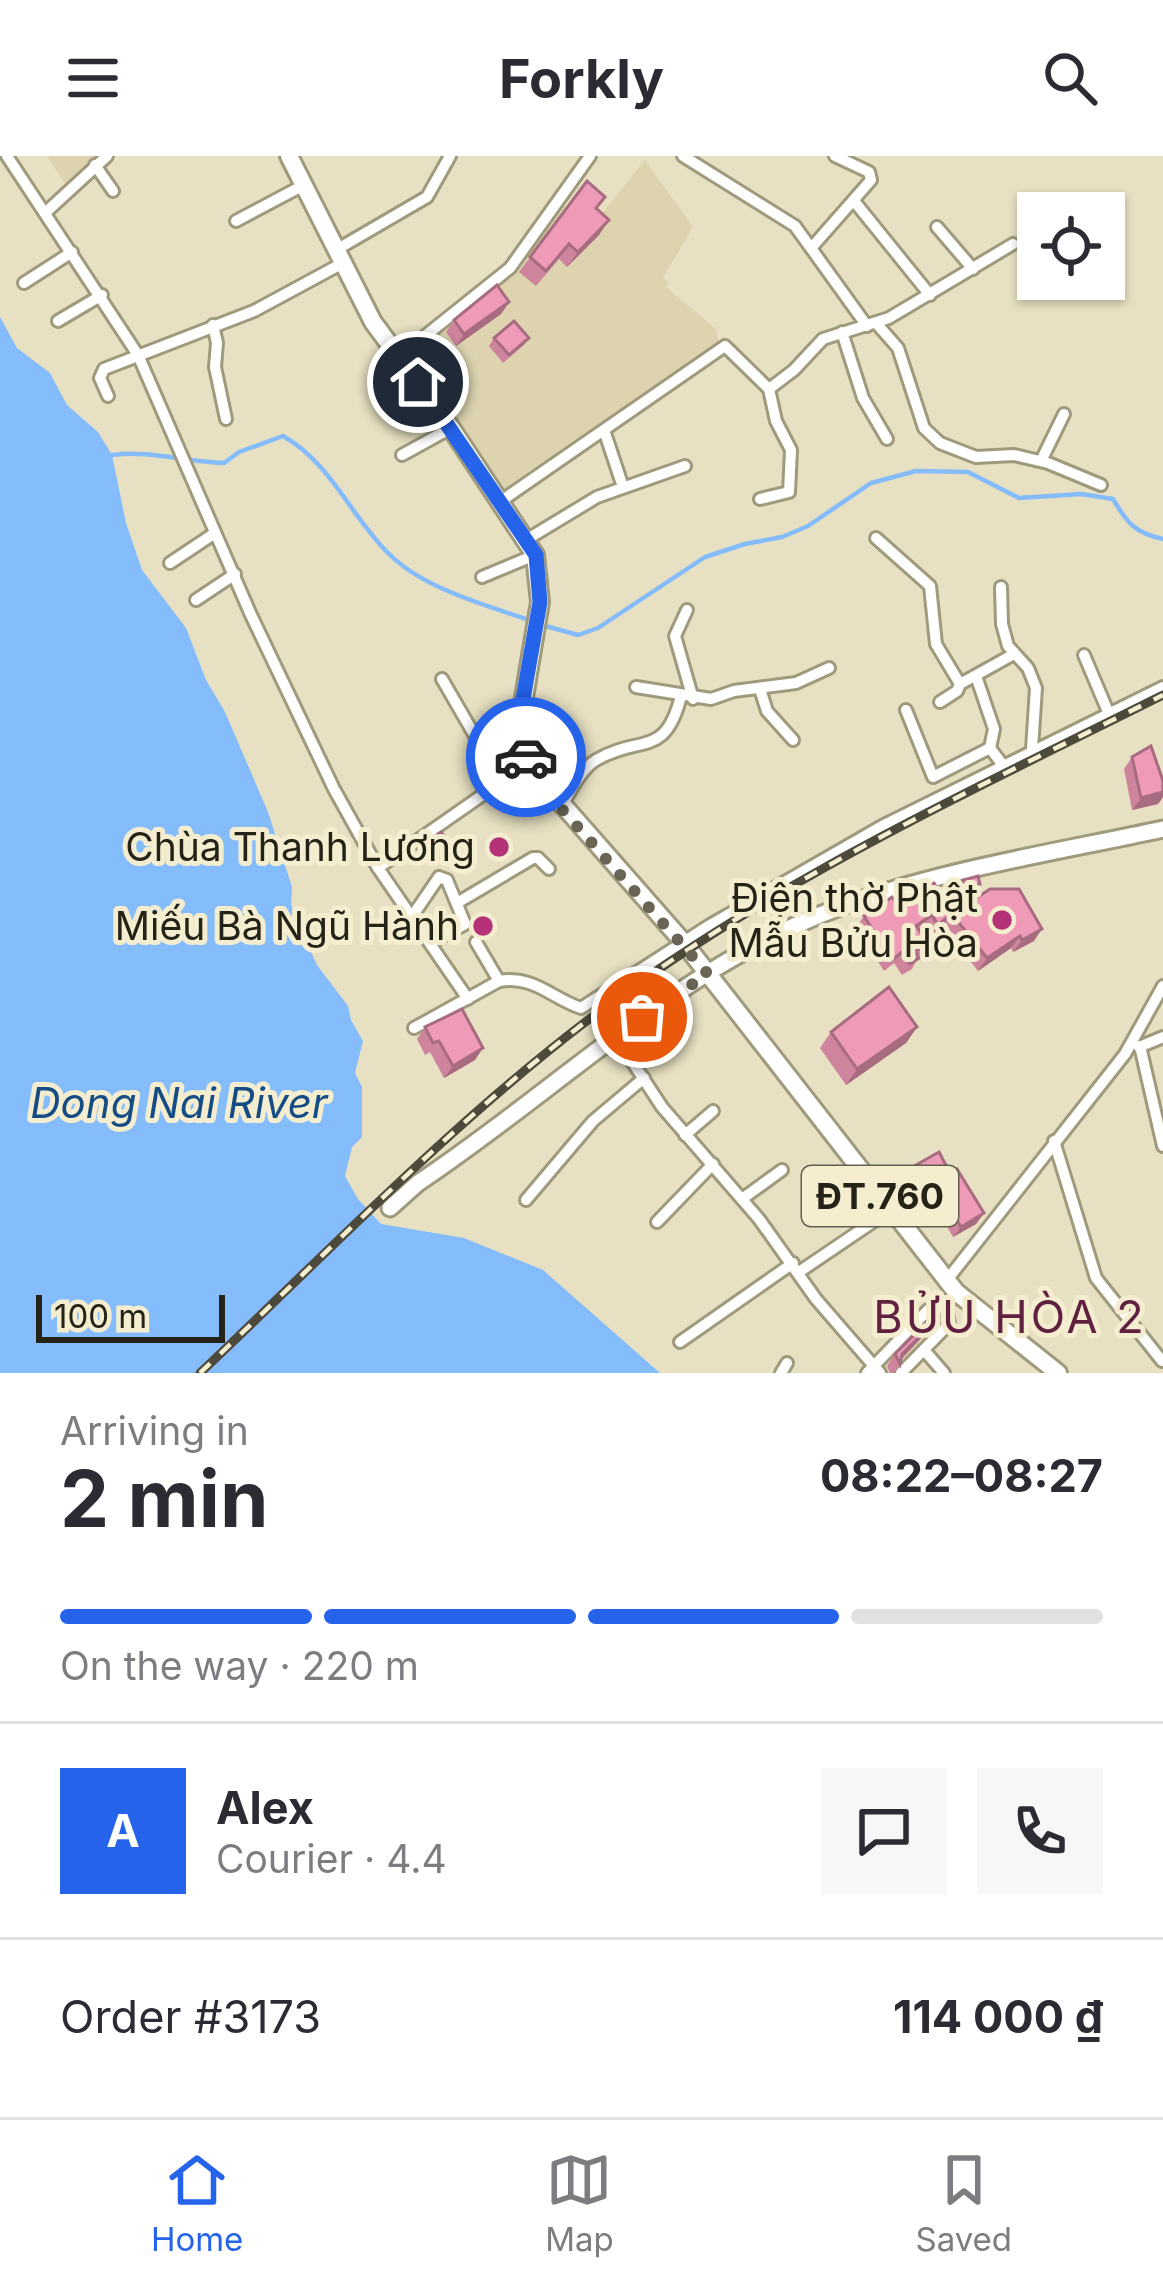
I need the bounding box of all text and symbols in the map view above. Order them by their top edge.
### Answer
icon: menu [60,45,126,111]
icon: search [1037,45,1103,111]
text: Forkly [499,46,664,111]
map controls [1017,192,1125,300]
button: locate [1017,192,1125,300]
pin [367,331,469,433]
icon: home [385,349,451,415]
courier [466,697,586,817]
icon: car [493,724,559,790]
place label: Chùa Thanh Lương [125,823,475,870]
marker: Chùa Thanh Lương [486,834,512,860]
place label: Điện thờ Phật Mẫu Bửu Hòa [728,874,978,966]
place label: Miếu Bà Ngũ Hành [115,902,459,949]
marker: Điện thờ Phật Mẫu Bửu Hòa [989,907,1015,933]
marker: Miếu Bà Ngũ Hành [470,913,496,939]
pin [591,966,693,1068]
icon: bag [609,984,675,1050]
water label: Dong Nai River [30,1077,329,1128]
road number: ĐT.760 [802,1166,958,1226]
scale bar [36,1289,225,1342]
district label: BỬU HÒA 2 [873,1289,1147,1344]
text: 100 m [54,1296,147,1336]
text: Arriving in [60,1407,249,1454]
text: 08:22–08:27 [820,1448,1103,1503]
text: 2 min [60,1451,268,1546]
text: On the way · 220 m [60,1642,419,1689]
button: chat [821,1768,947,1894]
button: phone [977,1768,1103,1894]
text: Alex [216,1780,314,1835]
text: A [106,1803,140,1858]
text: Courier · 4.4 [216,1835,447,1882]
text: Order #3173 [60,1989,321,2044]
text: 114 000 ₫ [893,1989,1103,2044]
tab: Home [151,2147,243,2259]
tab: Map [545,2147,614,2259]
tab: Saved [916,2147,1012,2259]

